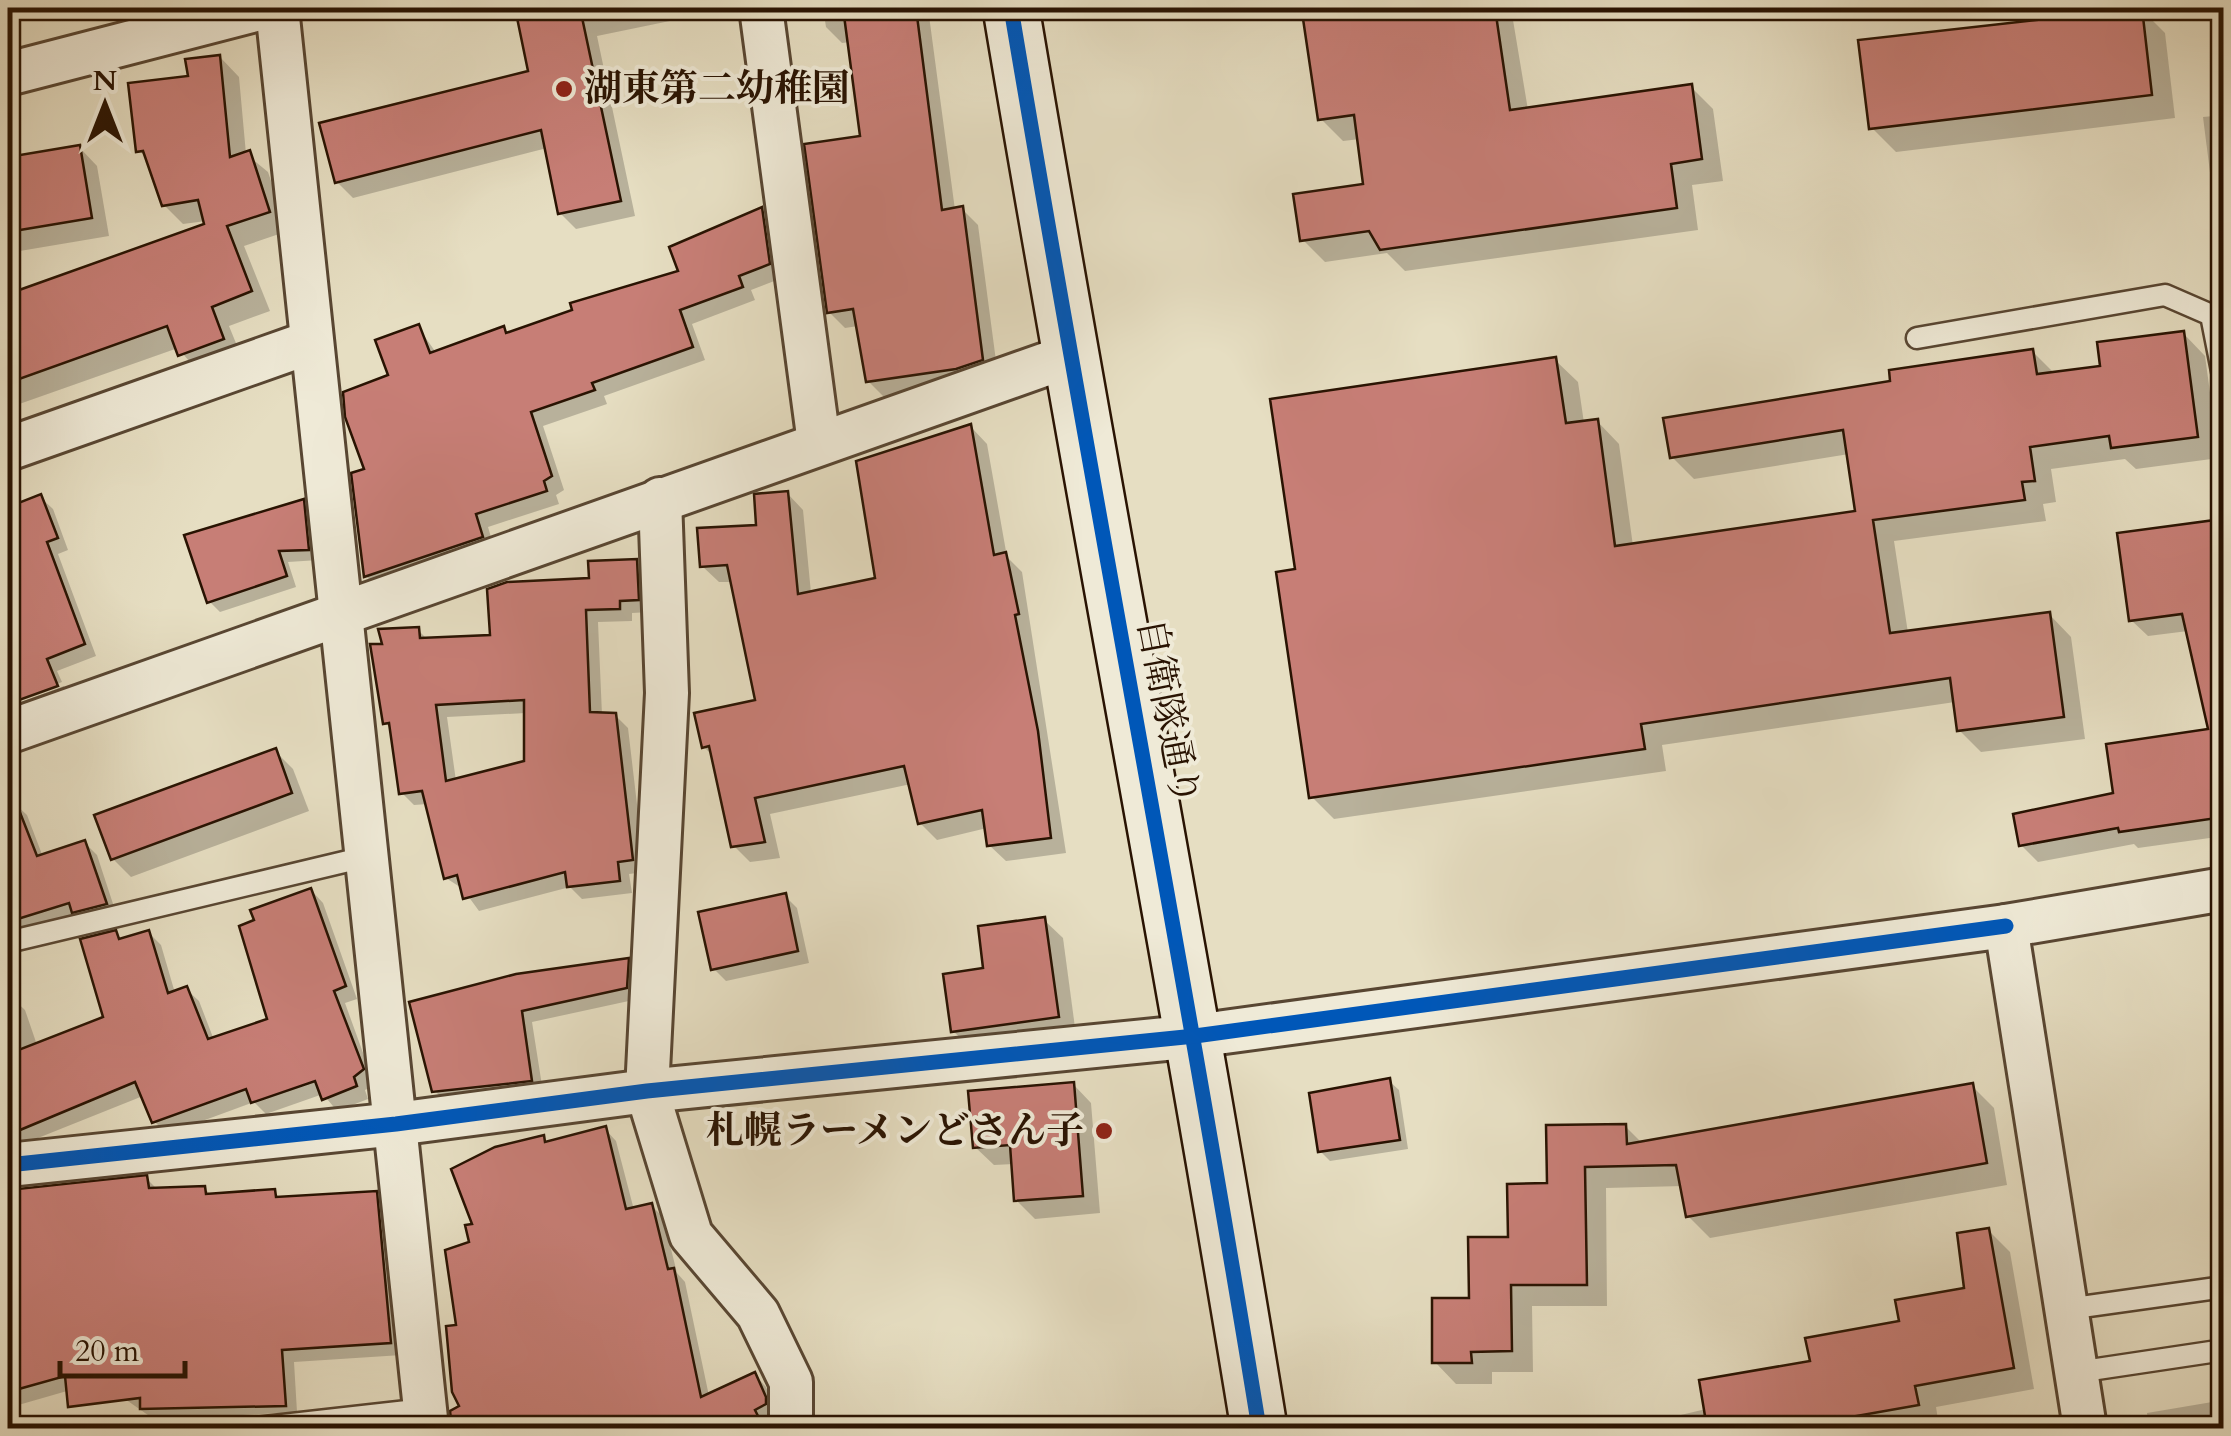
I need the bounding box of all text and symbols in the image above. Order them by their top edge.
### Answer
north arrow [55,55,155,155]
text: N [93,62,117,100]
place label: 湖東第二幼稚園 [584,63,850,115]
marker: 湖東第二幼稚園 [553,78,575,100]
street label: 自衛隊通り [1124,614,1212,810]
place label: 札幌ラーメンどさん子 [706,1105,1084,1157]
marker: 札幌ラーメンどさん子 [1093,1120,1115,1142]
scale bar [60,1316,185,1378]
text: 20 m [75,1331,140,1372]

